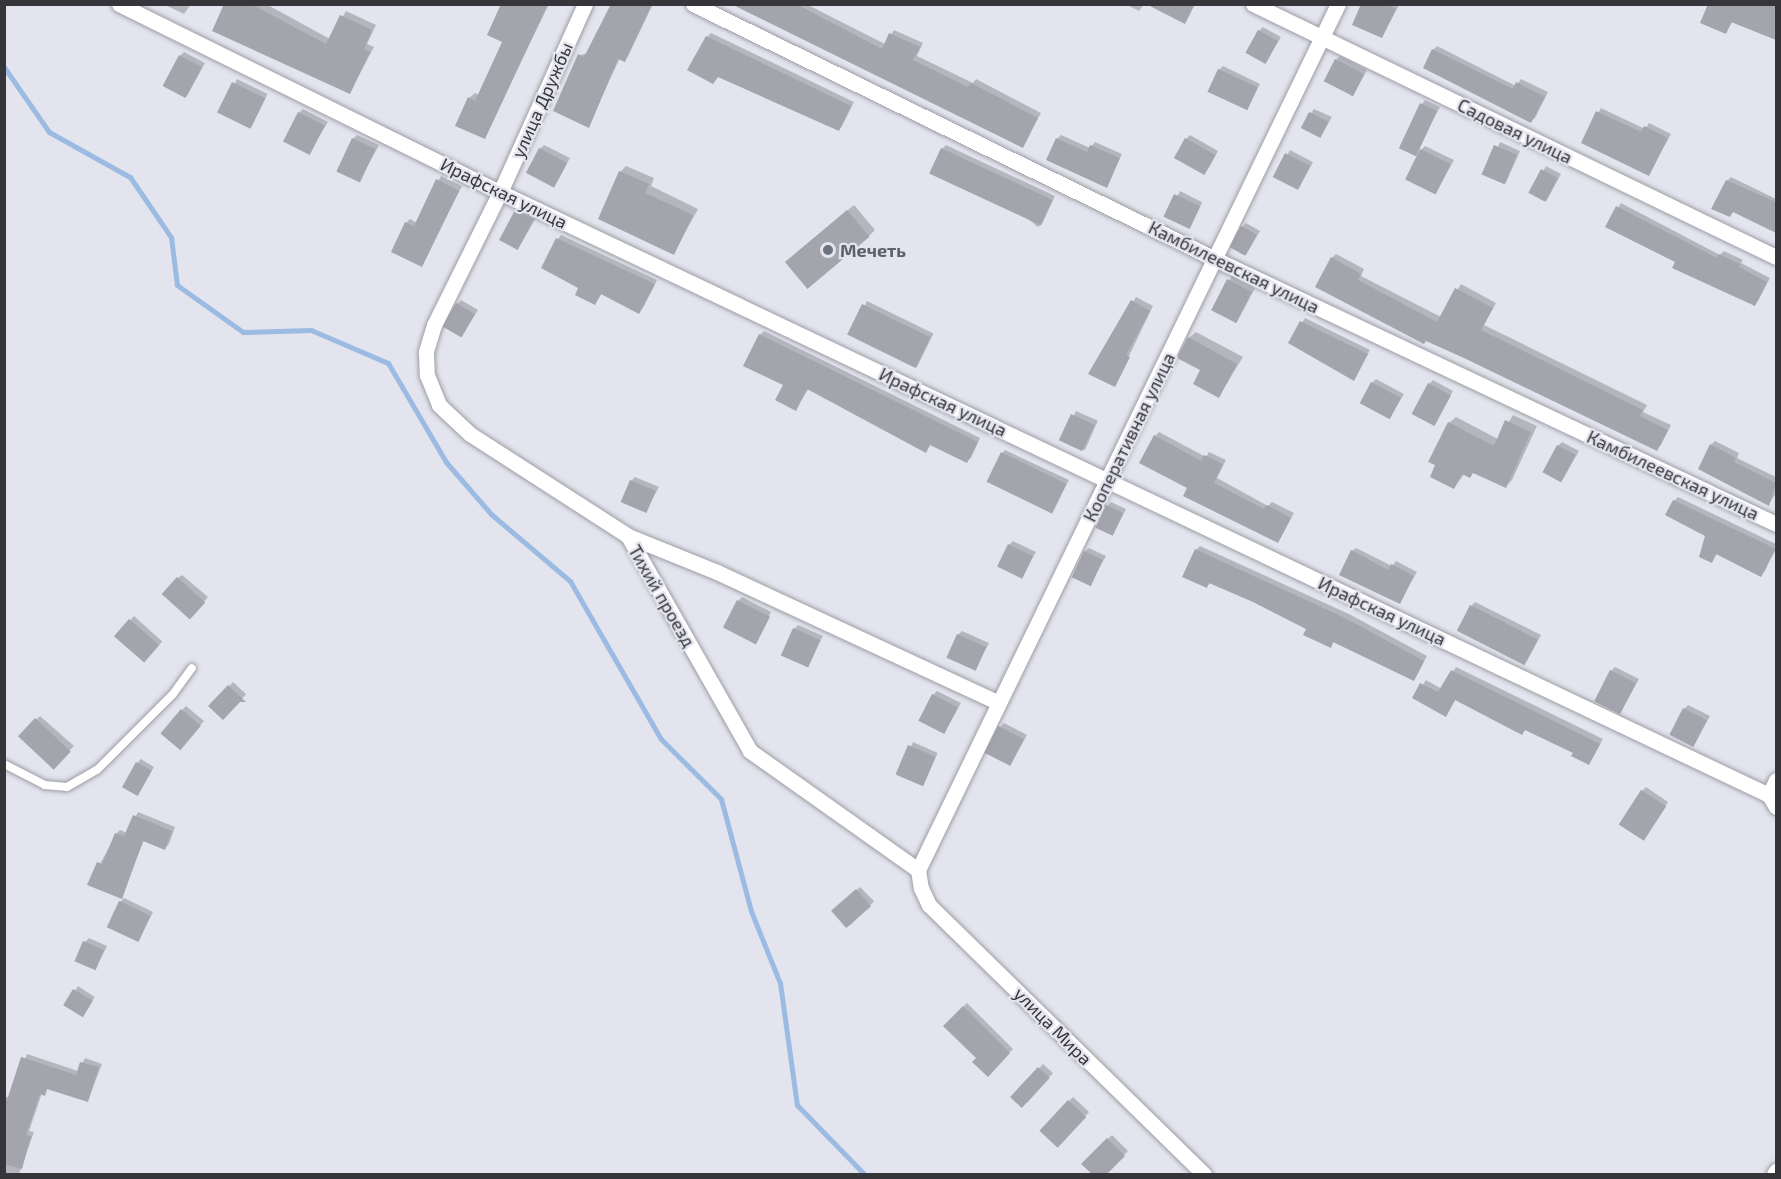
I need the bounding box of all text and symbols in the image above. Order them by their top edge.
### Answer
street label: улица Дружбы [507,39,577,161]
street label: Садовая улица [1454,94,1576,168]
street label: Ирафская улица [437,153,571,233]
street label: Камбилеевская улица [1145,216,1323,318]
place label: Мечеть [840,239,906,261]
marker: Мечеть [821,243,835,257]
street label: Кооперативная улица [1079,349,1179,525]
street label: Ирафская улица [876,363,1010,441]
street label: Камбилеевская улица [1584,426,1762,524]
street label: Тихий проезд [624,541,700,651]
street label: Ирафская улица [1315,572,1449,650]
street label: улица Мира [1010,983,1096,1069]

